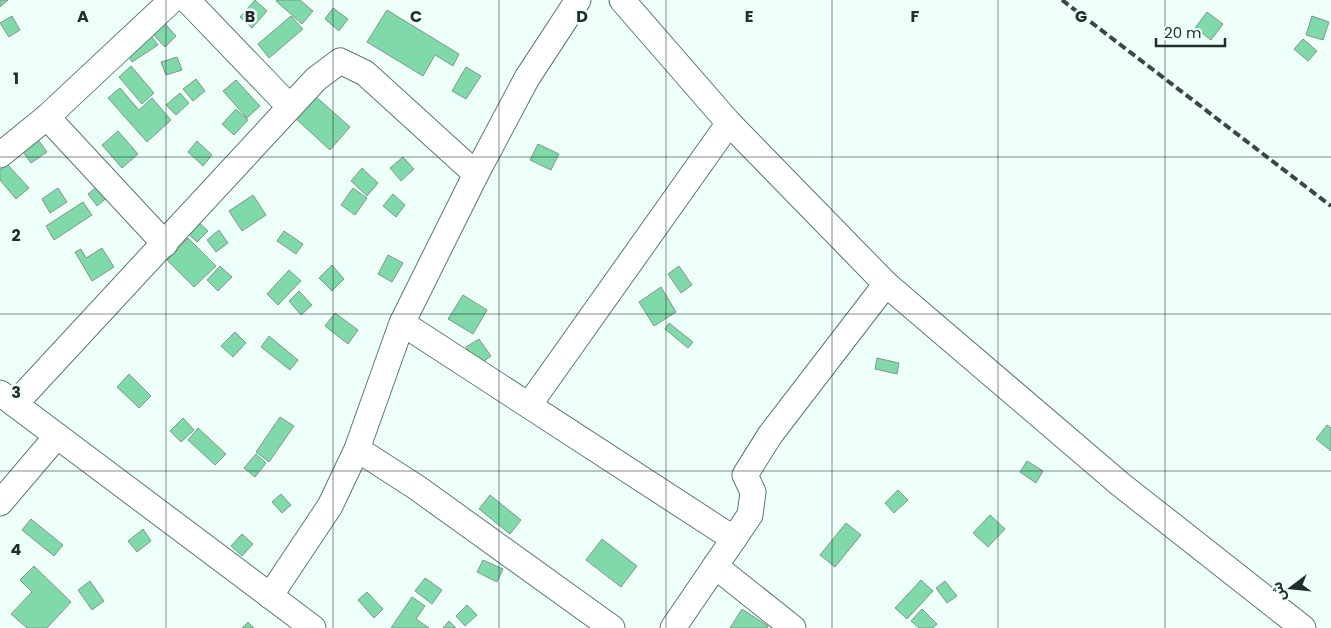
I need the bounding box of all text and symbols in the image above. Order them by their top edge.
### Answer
text: A [77,5,89,28]
text: B [245,5,255,28]
text: C [410,5,422,28]
text: D [576,5,588,28]
text: E [745,5,753,28]
text: F [911,5,920,28]
text: G [1075,5,1087,28]
scale bar [1156,15,1225,47]
text: 20 m [1164,22,1202,43]
text: 1 [13,67,19,90]
text: 2 [11,224,21,247]
text: 3 [11,381,21,404]
text: 4 [11,538,22,561]
north arrow [1266,563,1316,613]
text: ش [1266,580,1291,604]

